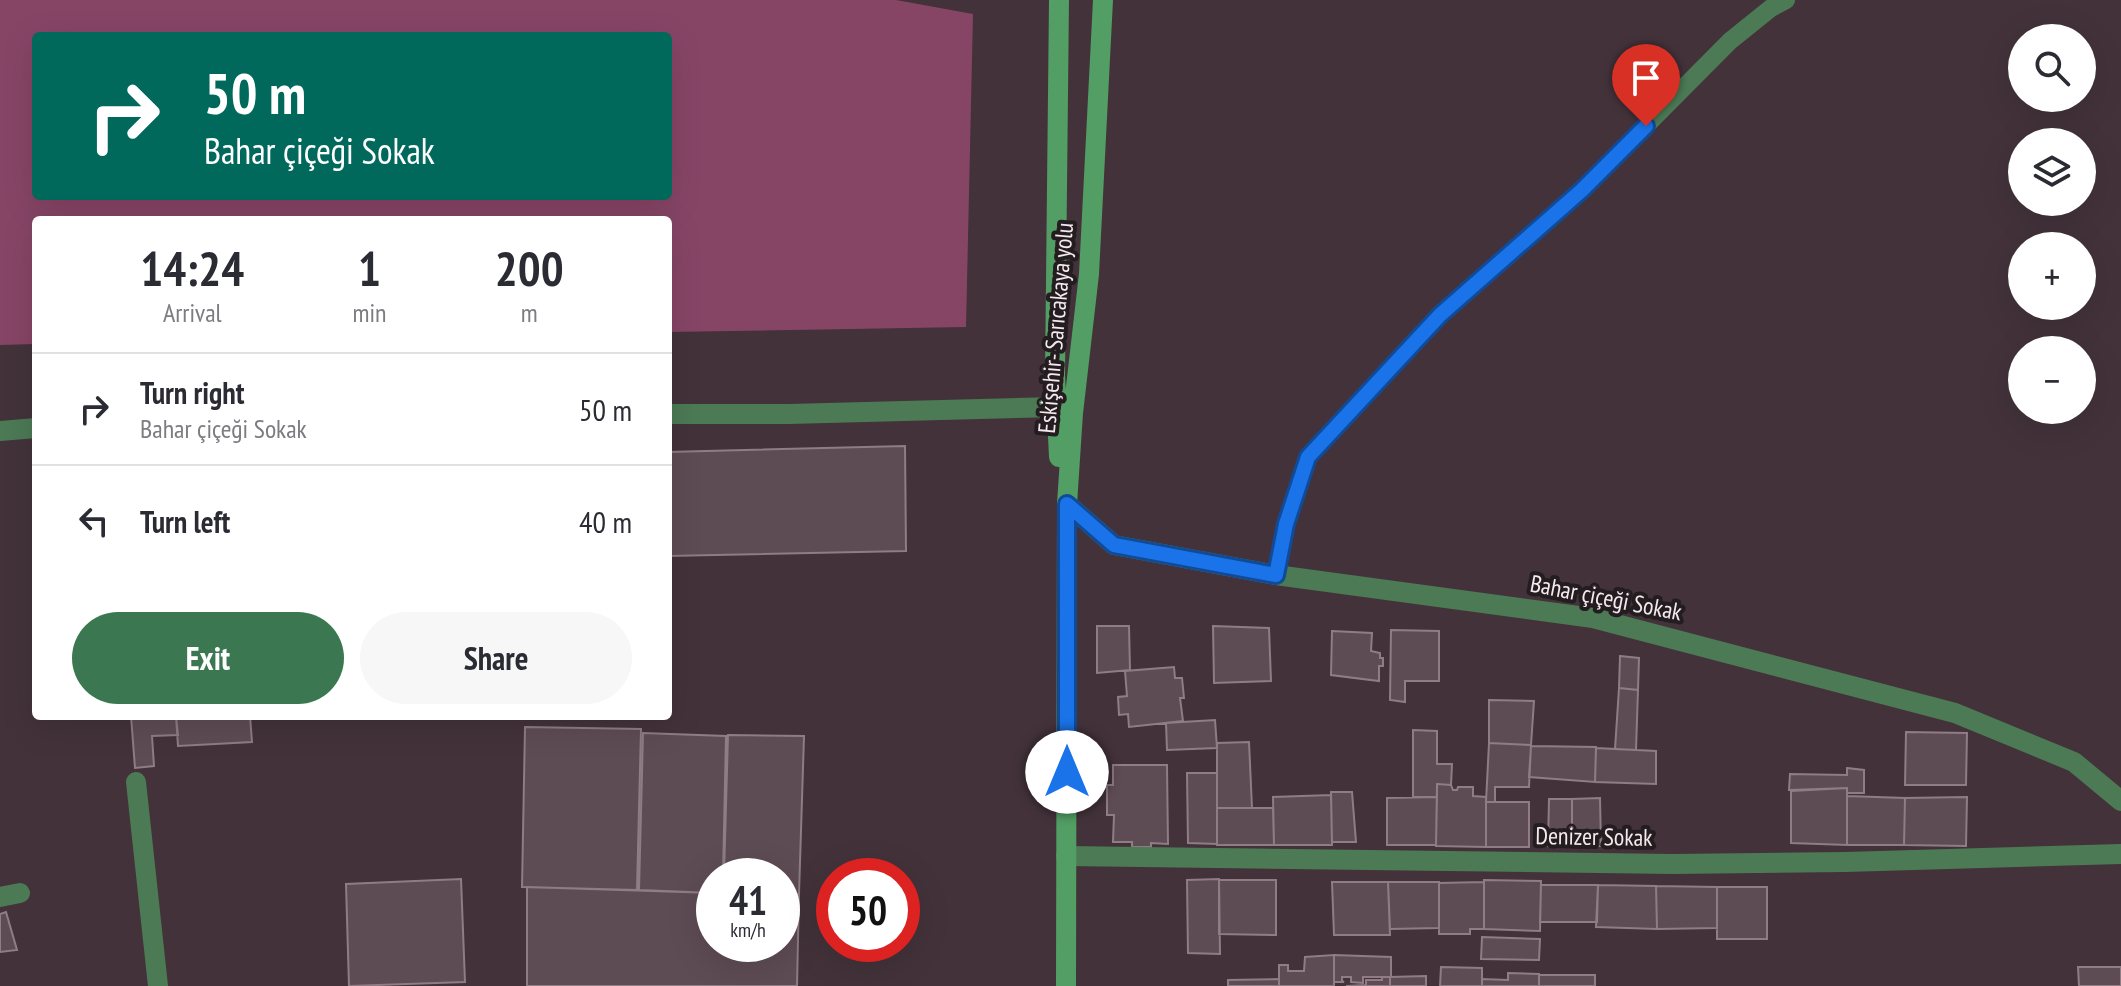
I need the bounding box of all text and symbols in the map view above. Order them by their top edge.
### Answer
map controls [2008,24,2096,424]
button: search [2008,24,2096,112]
pin [1612,44,1680,126]
icon: arrive [1624,56,1668,100]
text: 50 m [204,57,306,129]
icon: right [72,64,176,168]
text: Bahar çiçeği Sokak [204,127,435,174]
button: layers [2008,128,2096,216]
street label: Eskişehir- Sarıcakaya yolu [1031,221,1080,435]
button: + [2008,232,2096,320]
text: 14:24 [140,237,244,299]
text: 1 [358,237,381,299]
text: 200 [495,237,564,299]
text: Arrival [163,296,222,329]
text: min [352,296,386,329]
text: m [521,296,538,329]
button: − [2008,336,2096,424]
text: Turn right [140,373,244,412]
icon: right [72,387,116,431]
text: 50 m [579,390,632,429]
text: Bahar çiçeği Sokak [140,412,307,445]
icon: left [72,499,116,543]
text: Turn left [140,502,230,541]
text: 40 m [579,502,632,541]
street label: Bahar çiçeği Sokak [1528,568,1685,628]
button: Exit [72,612,344,704]
button: Share [360,612,632,704]
position arrow [1025,730,1109,814]
street label: Denizer Sokak [1535,820,1653,853]
speed limit sign: 50 [816,858,920,962]
text: 41 [729,874,767,926]
text: km/h [730,917,766,943]

